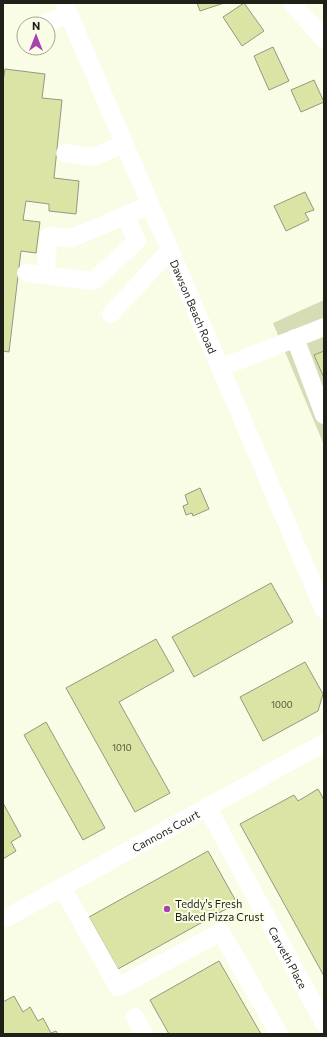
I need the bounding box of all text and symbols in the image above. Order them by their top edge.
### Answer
north arrow [16,16,56,56]
text: N [32,19,40,32]
street label: Dawson Beach Road [168,257,220,355]
house number: 1000 [271,699,293,710]
house number: 1010 [112,742,132,753]
street label: Cannons Court [129,806,202,854]
place label: Teddy's Fresh Baked Pizza Crust [175,897,264,923]
marker: Teddy's Fresh Baked Pizza Crust [162,904,172,914]
street label: Carveth Place [266,924,311,991]

